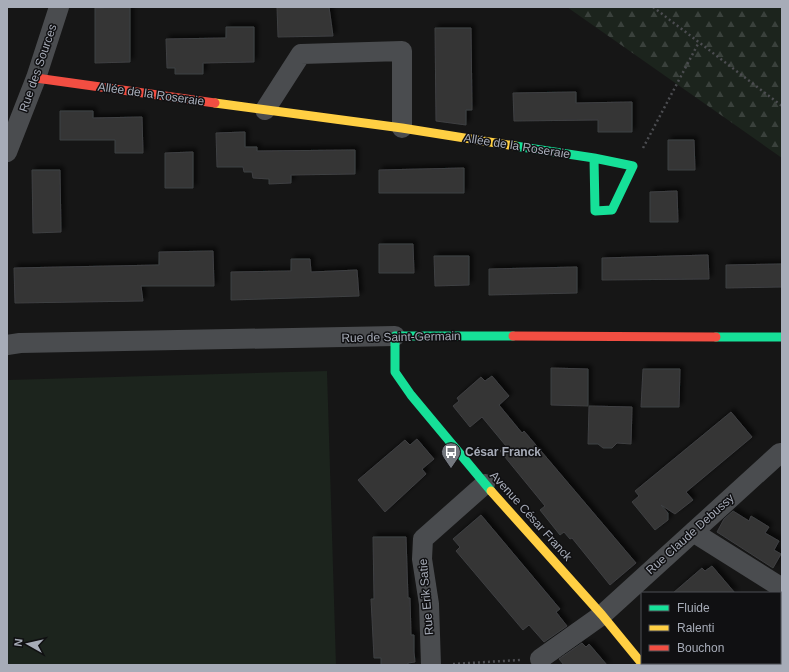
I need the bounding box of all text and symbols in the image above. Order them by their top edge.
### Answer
street label: Rue des Sources [16,22,60,114]
street label: Allée de la Roseraie [97,80,205,108]
street label: Allée de la Roseraie [463,131,571,161]
street label: Rue de Saint-Germain [341,329,461,345]
bus stop icon: César Franck [440,441,462,469]
place label: César Franck [465,445,541,459]
street label: Avenue César Franck [487,468,576,564]
street label: Rue Claude Debussy [643,491,737,577]
street label: Rue Erik Satie [416,558,436,636]
legend [641,592,781,664]
text: Fluide [677,601,710,615]
text: Ralenti [677,621,714,635]
north arrow [8,624,48,664]
text: N [12,638,25,647]
text: Bouchon [677,641,724,655]

